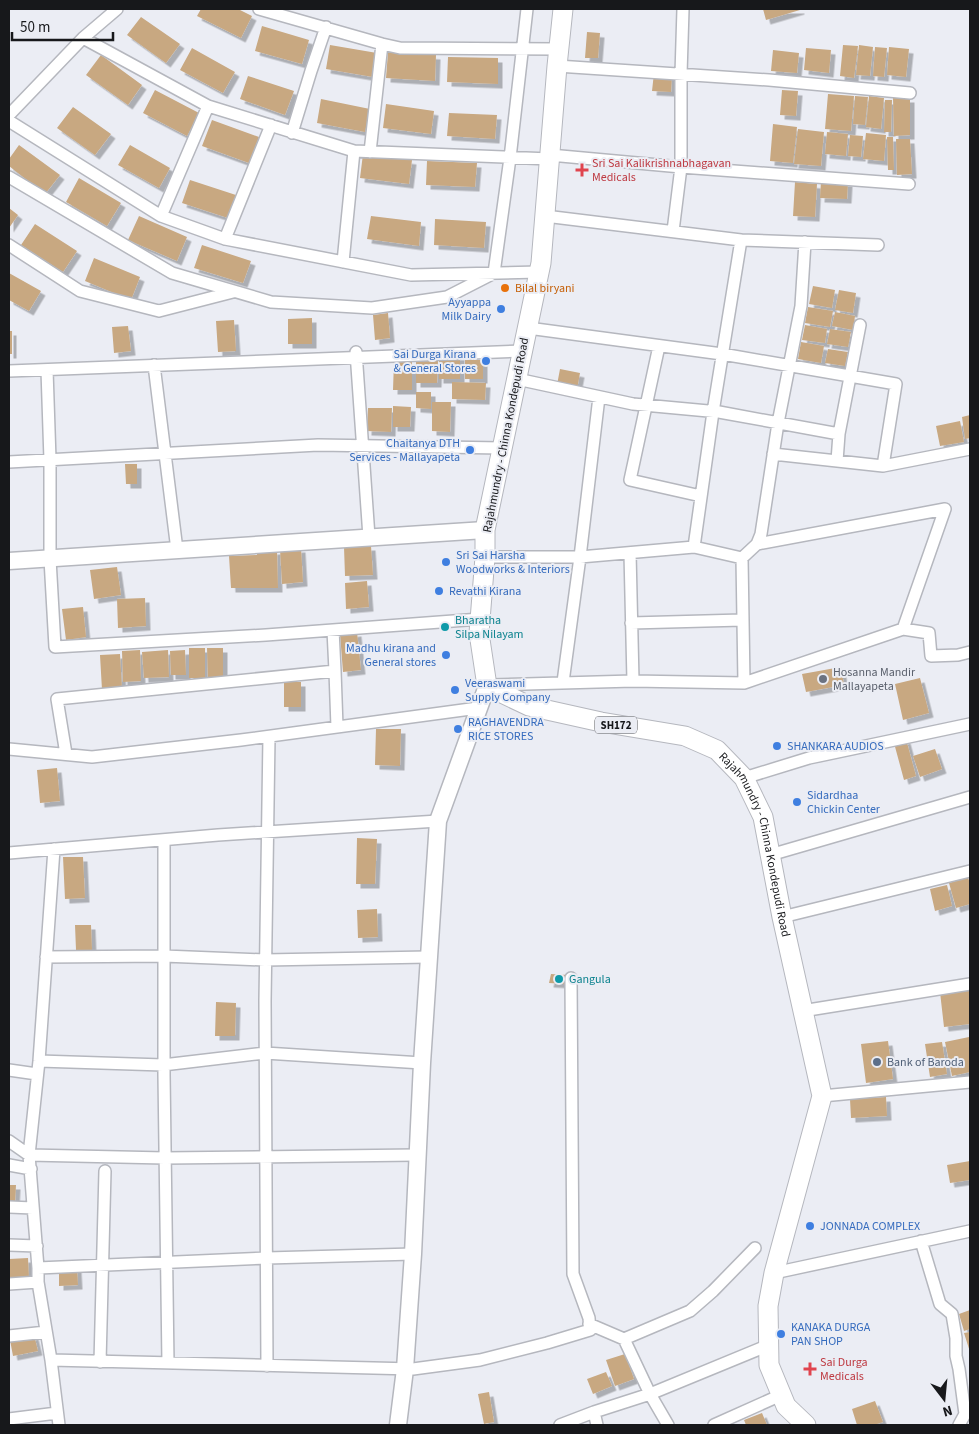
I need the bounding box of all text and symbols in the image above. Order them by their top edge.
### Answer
scale bar [12,10,114,42]
text: 50 m [20,17,50,38]
place label: Sri Sai Kalikrishnabhagavan Medicals [592,155,731,186]
marker: Sri Sai Kalikrishnabhagavan Medicals [576,164,588,176]
place label: Bilal biryani [515,280,575,297]
marker: Bilal biryani [499,282,511,294]
place label: Ayyappa Milk Dairy [441,294,491,325]
marker: Ayyappa Milk Dairy [495,303,507,315]
street label: Rajahmundry - Chinna Kondepudi Road [479,336,533,534]
place label: Sai Durga Kirana & General Stores [393,346,476,377]
marker: Sai Durga Kirana & General Stores [480,355,492,367]
place label: Chaitanya DTH Services - Mallayapeta [349,435,460,466]
marker: Chaitanya DTH Services - Mallayapeta [464,444,476,456]
place label: Sri Sai Harsha Woodworks & Interiors [456,547,570,578]
marker: Sri Sai Harsha Woodworks & Interiors [440,556,452,568]
place label: Revathi Kirana [449,583,521,600]
marker: Revathi Kirana [433,585,445,597]
place label: Bharatha Silpa Nilayam [455,612,524,643]
marker: Bharatha Silpa Nilayam [439,621,451,633]
place label: Madhu kirana and General stores [346,640,436,671]
marker: Madhu kirana and General stores [440,649,452,661]
place label: Hosanna Mandir Mallayapeta [833,664,916,695]
marker: Hosanna Mandir Mallayapeta [817,673,829,685]
place label: Veeraswami Supply Company [465,675,551,706]
marker: Veeraswami Supply Company [449,684,461,696]
place label: RAGHAVENDRA RICE STORES [468,714,544,745]
road number: SH172 [595,716,637,734]
marker: RAGHAVENDRA RICE STORES [452,723,464,735]
place label: SHANKARA AUDIOS [787,738,884,755]
marker: SHANKARA AUDIOS [771,740,783,752]
street label: Rajahmundry - Chinna Kondepudi Road [715,748,795,939]
place label: Sidardhaa Chickin Center [807,787,881,818]
marker: Sidardhaa Chickin Center [791,796,803,808]
place label: Gangula [569,971,611,988]
marker: Gangula [553,973,565,985]
place label: Bank of Baroda [887,1054,964,1071]
marker: Bank of Baroda [871,1056,883,1068]
place label: JONNADA COMPLEX [820,1218,920,1235]
marker: JONNADA COMPLEX [804,1220,816,1232]
place label: KANAKA DURGA PAN SHOP [791,1319,871,1350]
marker: KANAKA DURGA PAN SHOP [775,1328,787,1340]
place label: Sai Durga Medicals [820,1354,868,1385]
marker: Sai Durga Medicals [804,1363,816,1375]
north arrow [919,1374,969,1424]
text: N [940,1400,955,1421]

